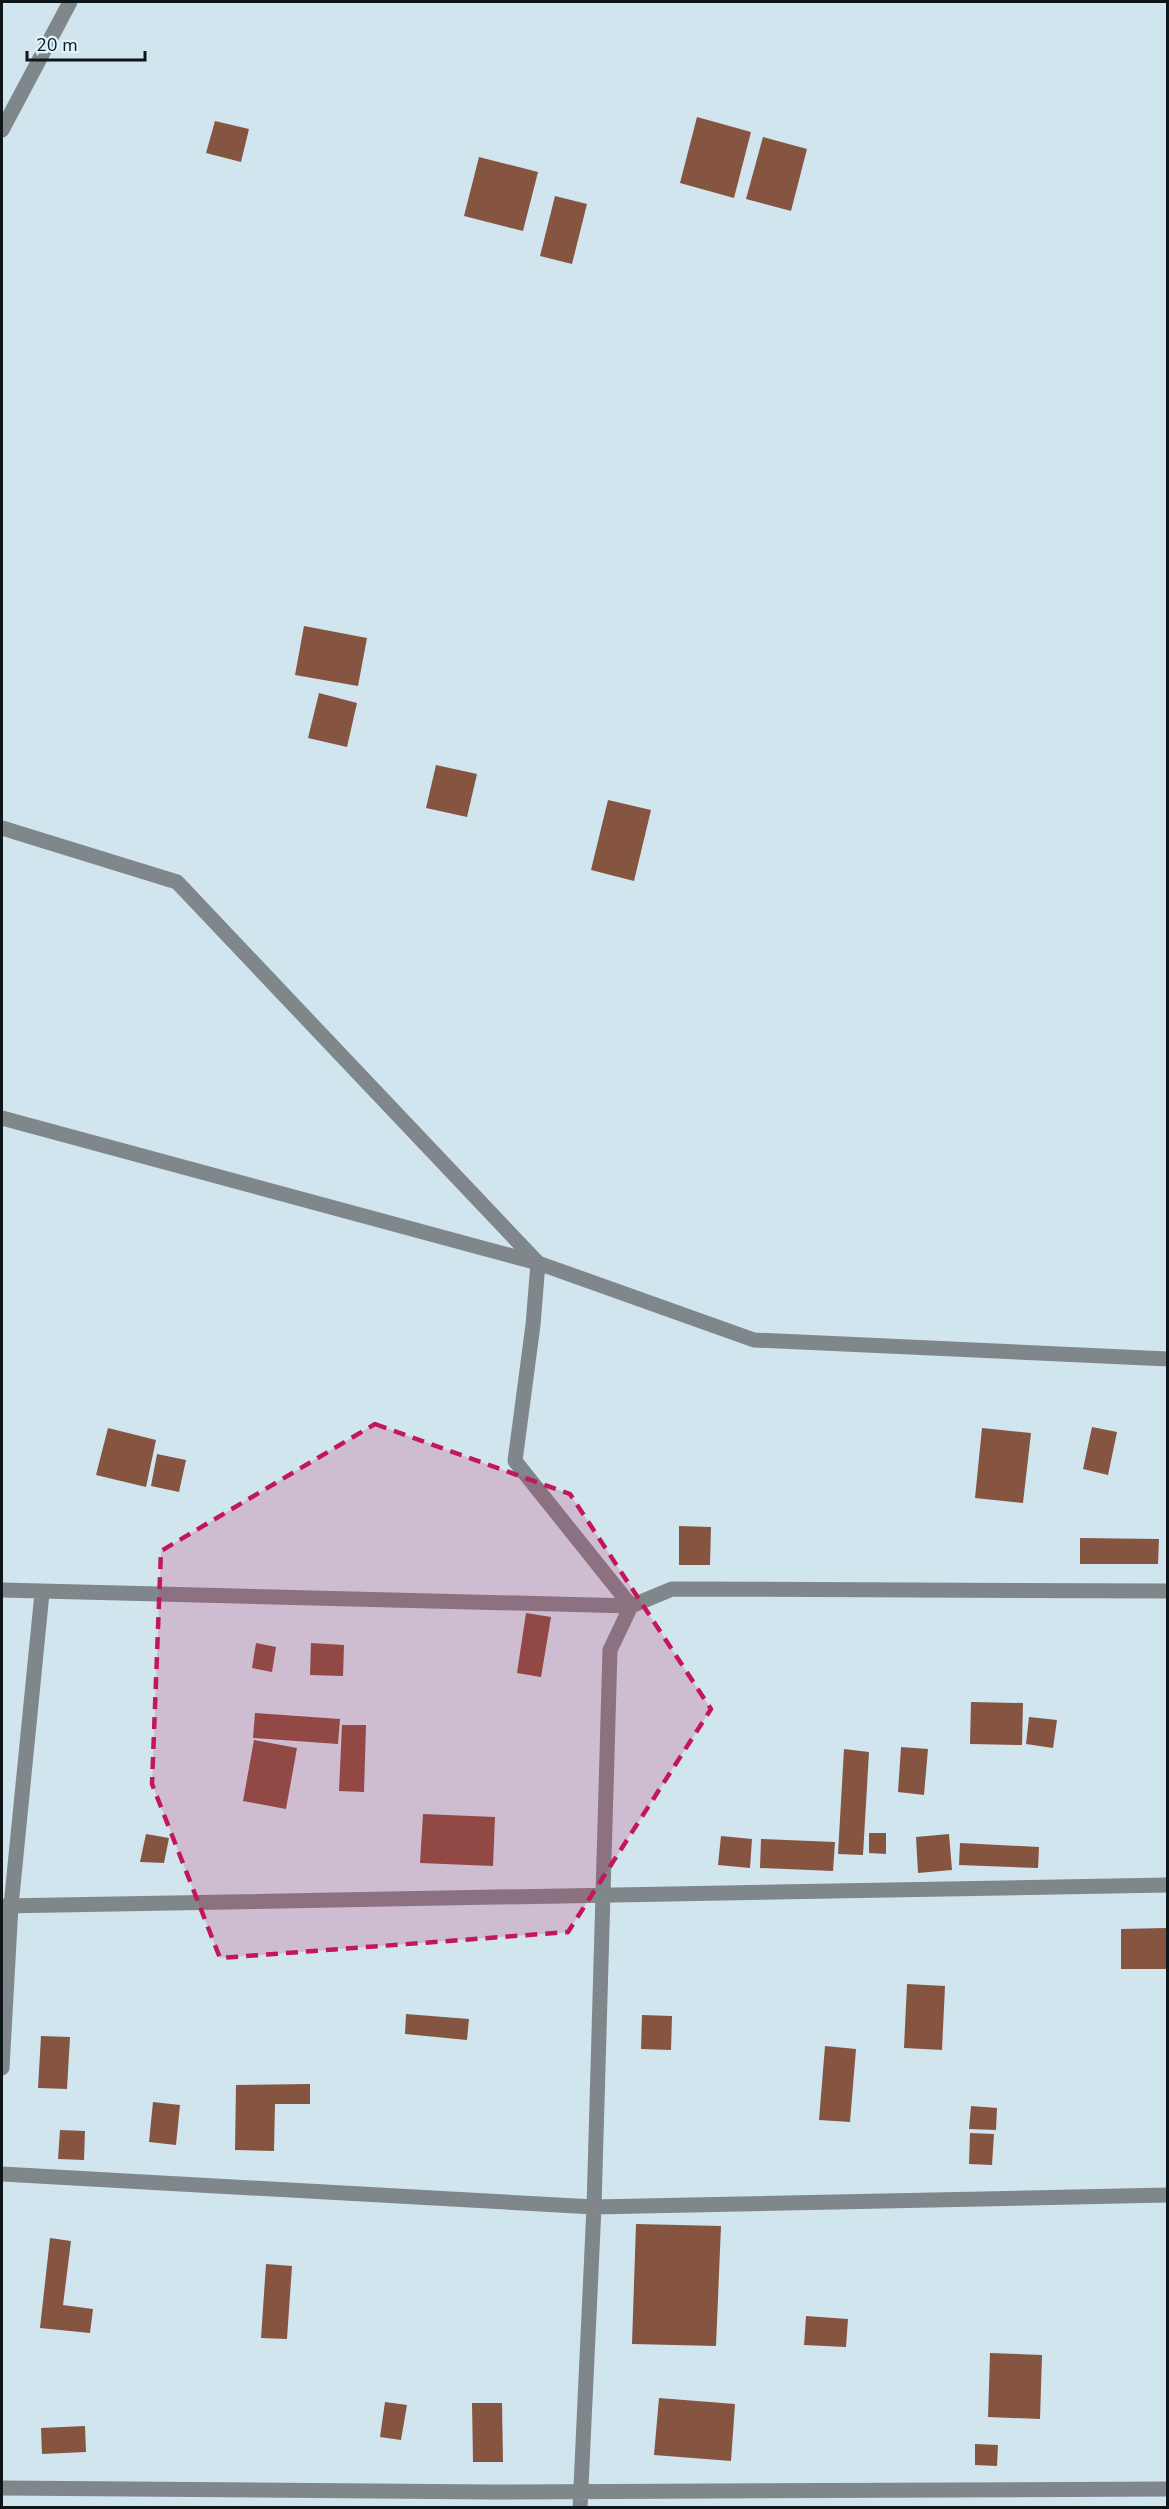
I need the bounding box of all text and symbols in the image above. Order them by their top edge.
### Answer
scale bar [27,24,146,62]
text: 20 m [36,33,78,57]

